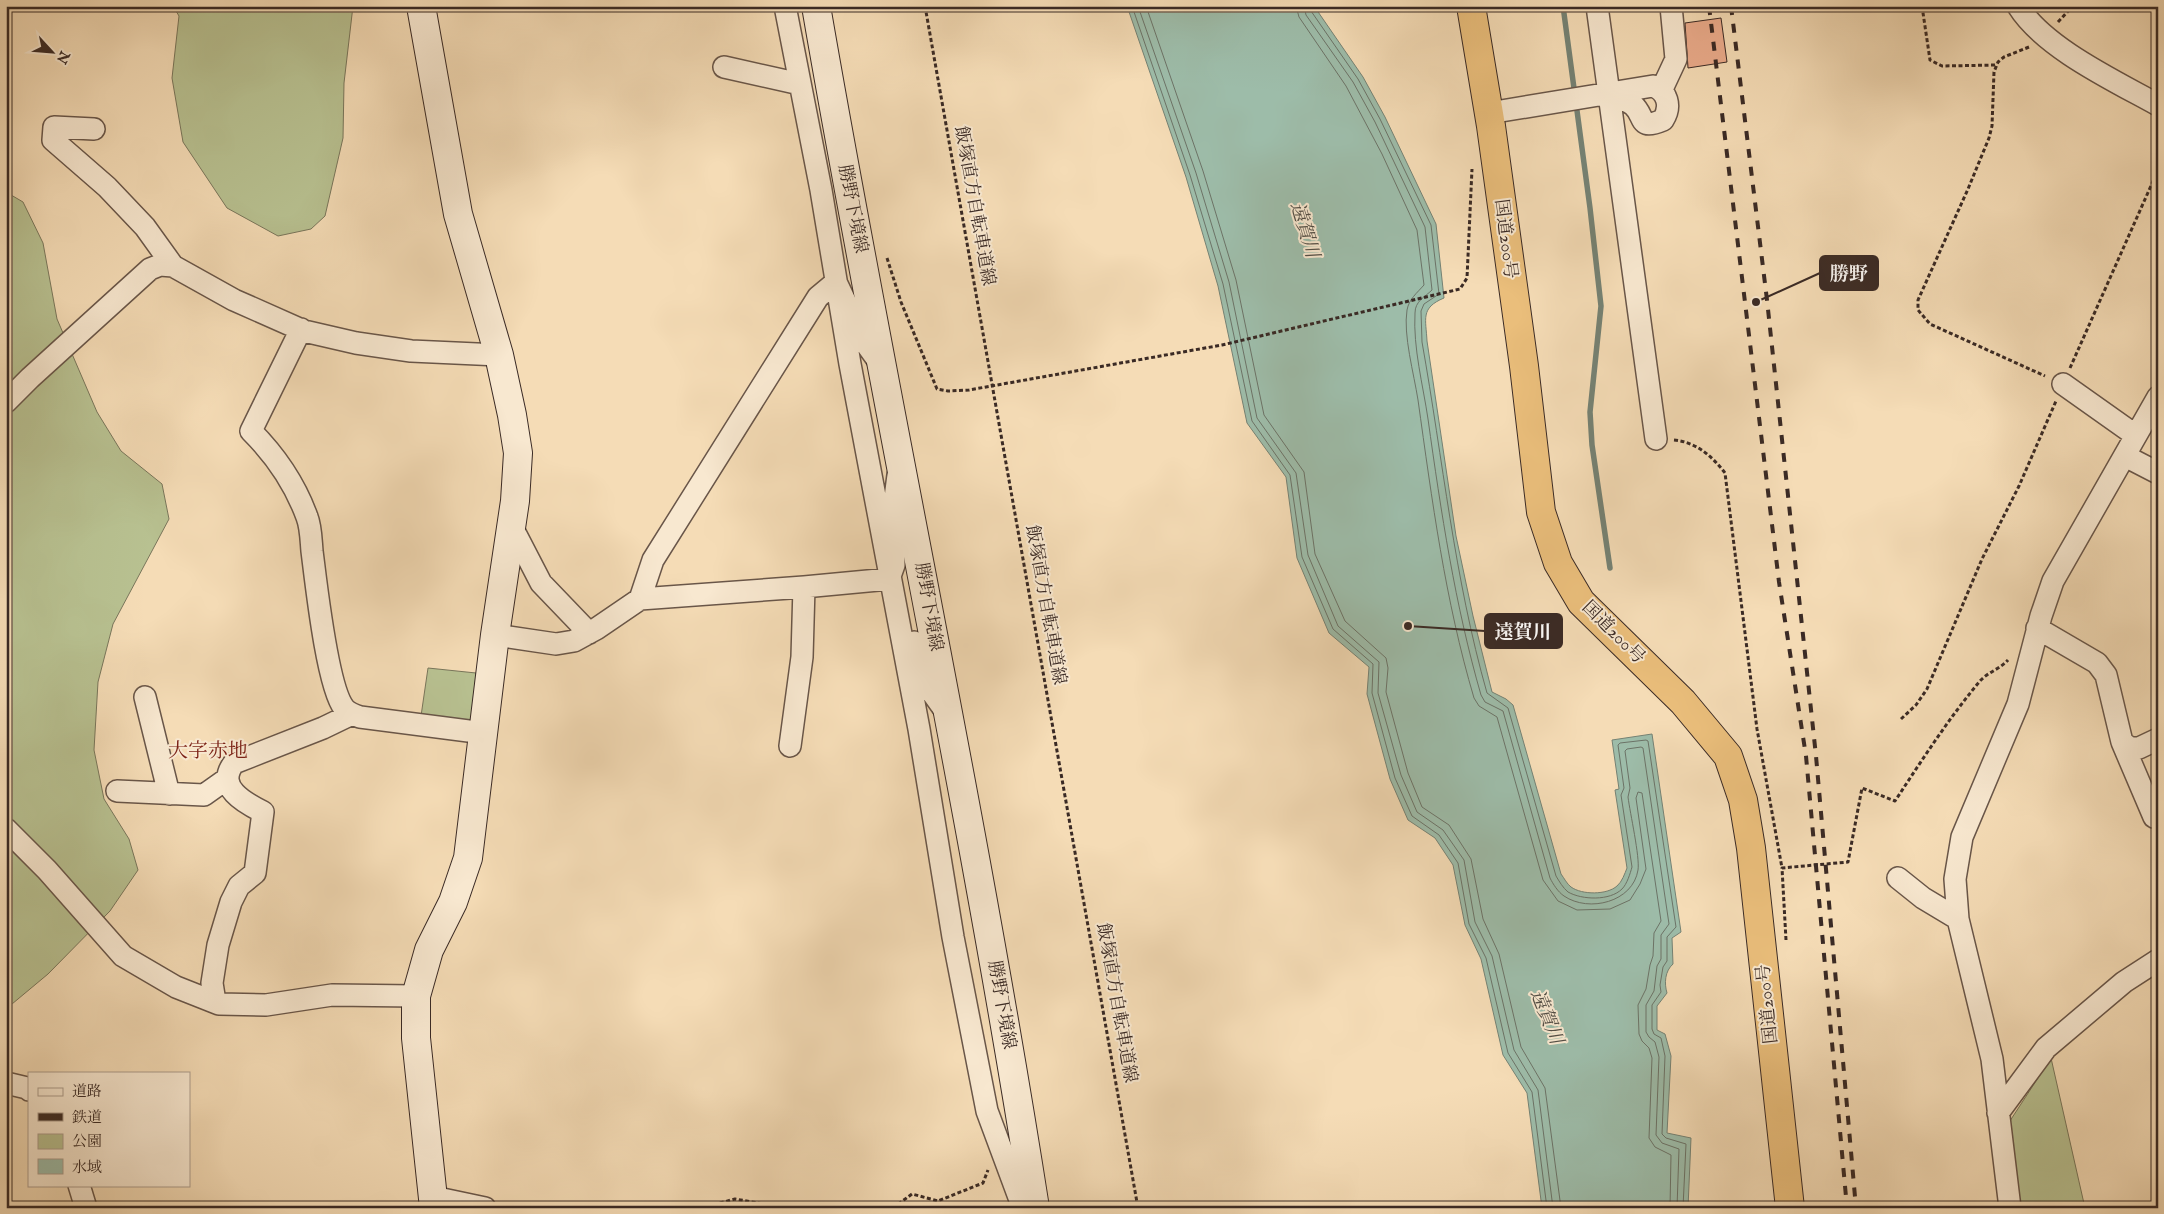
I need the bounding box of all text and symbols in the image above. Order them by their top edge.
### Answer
north arrow [28,28,78,78]
text: N [52,47,74,67]
street label: 飯塚直方自転車道線 [949,124,999,288]
street label: 勝野下境線 [832,163,872,255]
street label: 国道200号 [1489,198,1521,280]
water label: 遠賀川 [1284,199,1324,263]
callout: 勝野 [1820,256,1878,290]
text: 勝野 [1830,263,1868,287]
street label: 飯塚直方自転車道線 [1020,523,1070,687]
street label: 勝野下境線 [909,561,947,653]
street label: 国道200号 [1577,597,1649,669]
callout: 遠賀川 [1485,614,1562,648]
text: 遠賀川 [1494,621,1552,645]
district label: 大字赤地 [168,739,248,764]
street label: 飯塚直方自転車道線 [1091,921,1141,1085]
street label: 勝野下境線 [982,959,1020,1051]
street label: 国道200号 [1752,963,1784,1045]
water label: 遠賀川 [1524,986,1569,1050]
legend [28,1072,190,1186]
text: 道路 [72,1082,102,1101]
text: 鉄道 [72,1108,102,1127]
text: 公園 [72,1132,102,1151]
text: 水域 [72,1158,102,1177]

